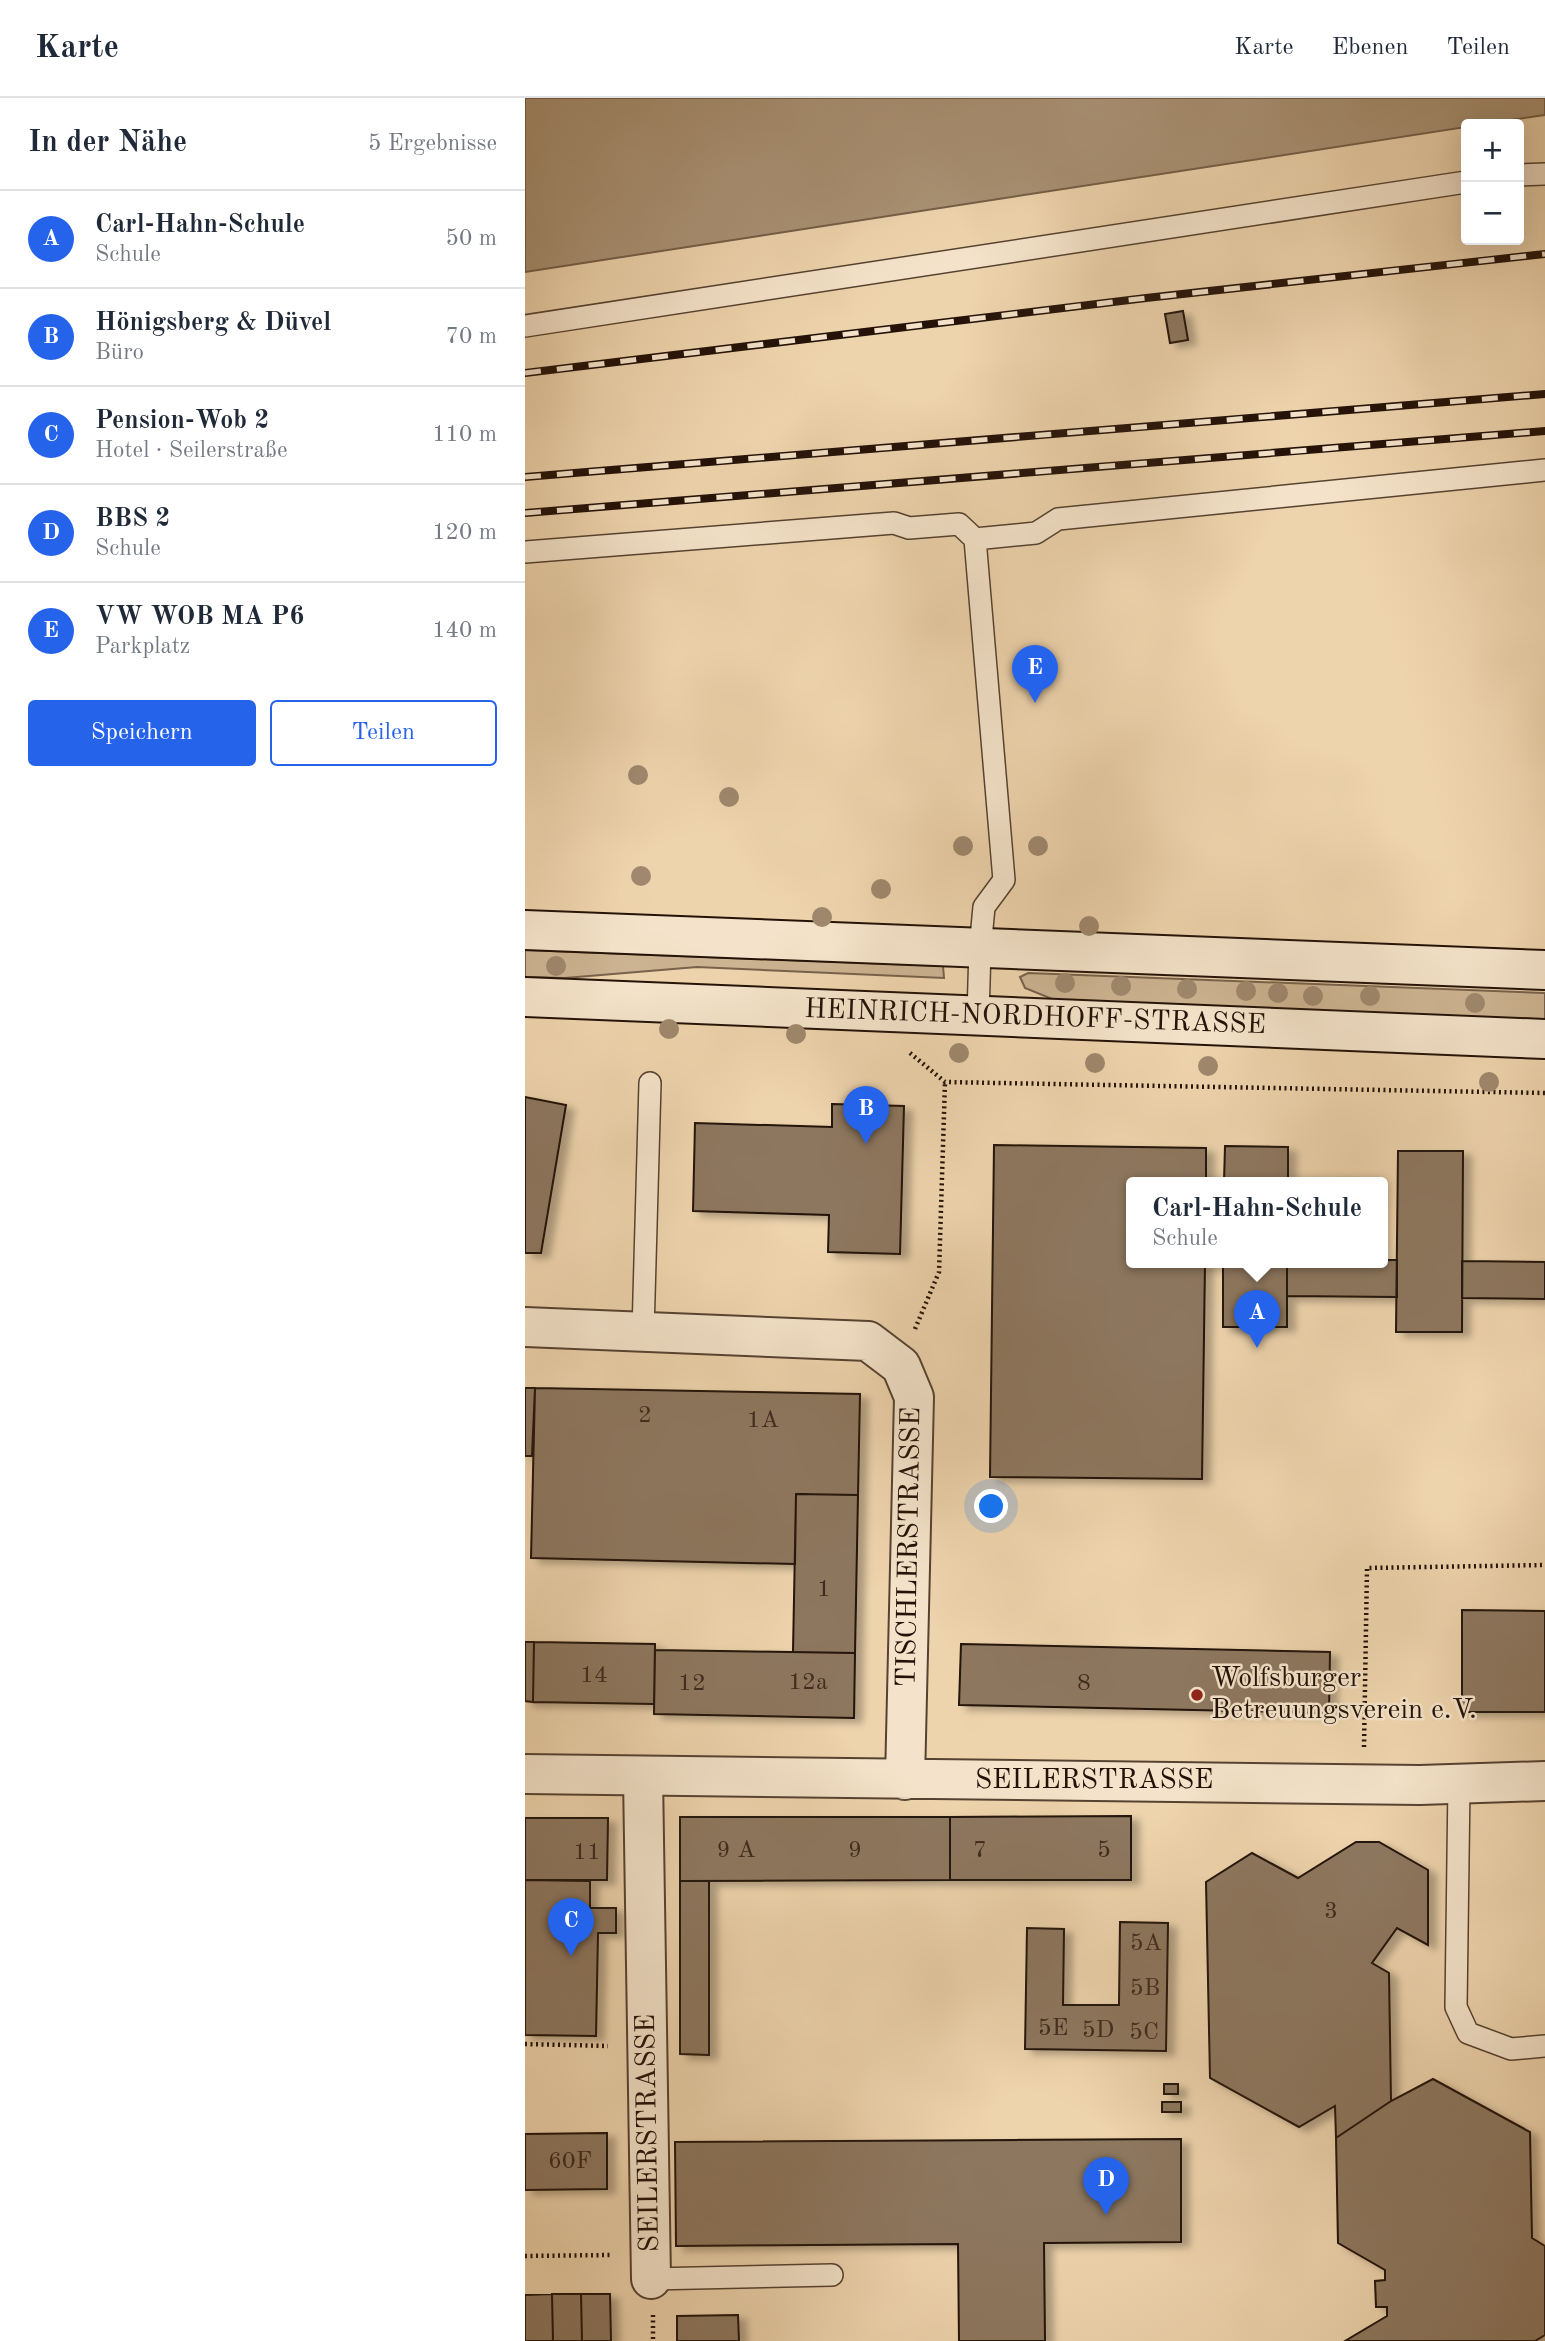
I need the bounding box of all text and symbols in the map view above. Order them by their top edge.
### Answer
text: Karte [35,32,119,65]
text: Karte [1234,36,1294,60]
text: Ebenen [1332,36,1408,60]
text: Teilen [1446,36,1510,60]
map controls [1461,119,1524,245]
button: + [1461,119,1524,182]
text: In der Nähe [28,128,187,158]
text: 5 Ergebnisse [368,132,497,155]
button: − [1461,182,1524,245]
text: Carl-Hahn-Schule [95,212,305,238]
text: A [42,227,60,250]
text: 50 m [446,227,497,250]
text: Schule [95,243,161,266]
text: Hönigsberg & Düvel [95,310,331,336]
text: B [43,325,59,348]
text: 70 m [446,325,497,348]
text: Büro [95,341,144,364]
text: Pension-Wob 2 [95,408,269,434]
text: C [43,423,59,446]
text: 110 m [432,423,497,446]
text: Hotel · Seilerstraße [95,439,287,462]
text: BBS 2 [95,506,170,532]
text: D [42,521,60,544]
text: 120 m [432,521,497,544]
text: Schule [95,537,161,560]
text: VW WOB MA P6 [95,604,304,630]
text: E [43,619,59,642]
text: 140 m [432,619,497,642]
text: Parkplatz [95,635,190,658]
pin: E [1012,645,1058,703]
button: Speichern [28,700,256,766]
button: Teilen [270,700,497,766]
street label: HEINRICH-NORDHOFF-STRASSE [804,996,1266,1040]
pin: B [843,1086,889,1144]
popup [1126,1177,1388,1268]
text: Carl-Hahn-Schule [1152,1196,1362,1222]
text: Schule [1152,1227,1218,1250]
pin: A [1234,1290,1280,1348]
house number: 2 [638,1404,652,1428]
street label: TISCHLERSTRASSE [894,1407,926,1687]
house number: 1A [747,1409,779,1433]
your location [974,1489,1008,1523]
house number: 1 [817,1578,831,1602]
house number: 14 [580,1664,608,1688]
place label: Wolfsburger Betreuungsverein e.V. [1211,1665,1477,1725]
house number: 12a [788,1671,828,1695]
house number: 12 [678,1672,706,1696]
house number: 8 [1077,1672,1091,1696]
marker: Wolfsburger Betreuungsverein e.V. [1189,1687,1205,1703]
street label: SEILERSTRASSE [975,1767,1213,1795]
house number: 9 A [717,1839,755,1863]
house number: 9 [848,1839,862,1863]
house number: 7 [973,1839,987,1863]
house number: 5 [1097,1839,1111,1863]
house number: 11 [573,1841,601,1865]
pin: C [548,1898,594,1956]
house number: 3 [1324,1900,1338,1924]
house number: 5A [1130,1932,1162,1956]
house number: 5B [1130,1977,1160,2001]
street label: SEILERSTRASSE [633,2013,665,2253]
house number: 5E [1038,2017,1068,2041]
house number: 5D [1082,2019,1114,2043]
house number: 5C [1129,2021,1159,2045]
house number: 60F [548,2150,592,2174]
pin: D [1083,2157,1129,2215]

